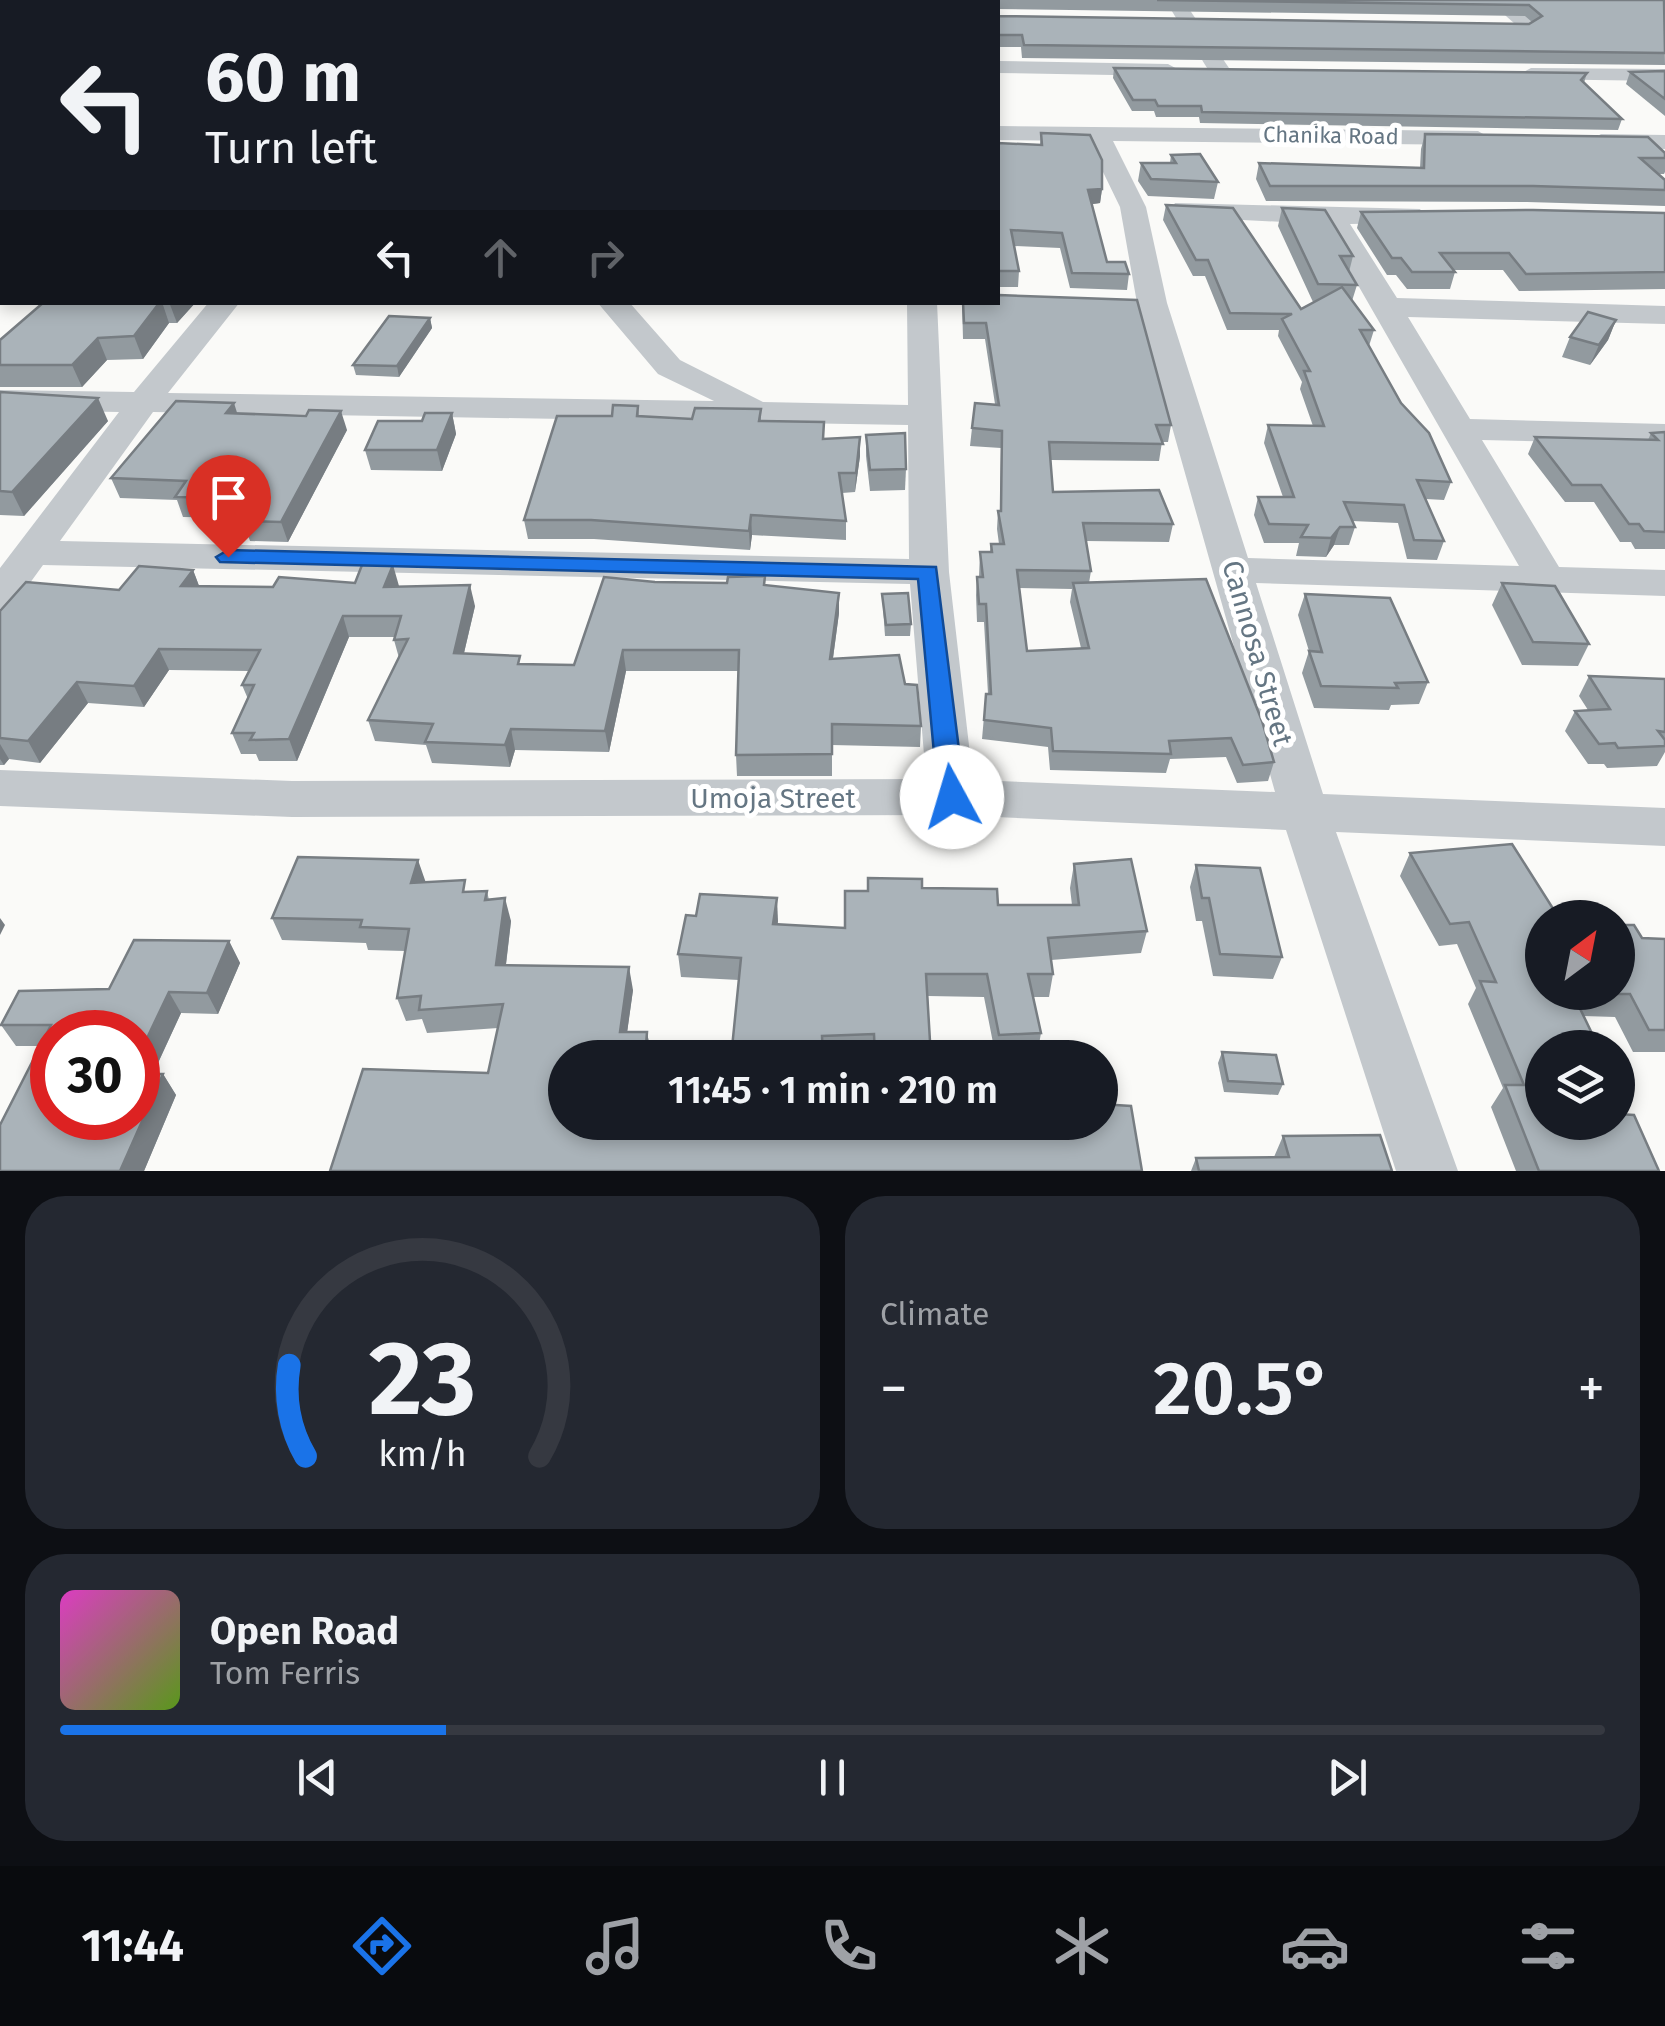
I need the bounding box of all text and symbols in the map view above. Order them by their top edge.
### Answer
text: 60 m [205,36,361,120]
icon: left [40,40,170,170]
text: Turn left [205,121,377,175]
street label: Chanika Road [1263,121,1399,150]
icon: left [368,230,423,285]
icon: ahead [473,230,528,285]
icon: right [578,230,633,285]
pin [186,455,271,558]
icon: arrive [201,470,256,525]
street label: Cannosa Street [1215,557,1300,750]
position arrow [900,745,1004,849]
street label: Umoja Street [690,782,857,815]
north arrow [1525,900,1635,1010]
map controls [1525,900,1635,1140]
speed limit sign: 30 [30,1010,160,1140]
button: layers [1525,1030,1635,1140]
text: 11:45 · 1 min · 210 m [668,1067,998,1113]
text: Climate [880,1295,989,1333]
text: 23 [369,1317,476,1442]
text: 20.5° [1153,1344,1332,1434]
text: − [880,1356,908,1422]
text: + [1578,1356,1605,1422]
text: km/h [378,1433,467,1475]
text: Open Road [210,1608,399,1654]
text: Tom Ferris [210,1654,360,1692]
icon: previous [290,1750,345,1805]
icon: pause [805,1750,860,1805]
icon: next [1320,1750,1375,1805]
icon: directions [347,1911,417,1981]
icon: music [580,1911,650,1981]
icon: phone [814,1911,884,1981]
icon: climate [1047,1911,1117,1981]
icon: car [1280,1911,1350,1981]
icon: filters [1513,1911,1583,1981]
text: 11:44 [82,1919,184,1973]

